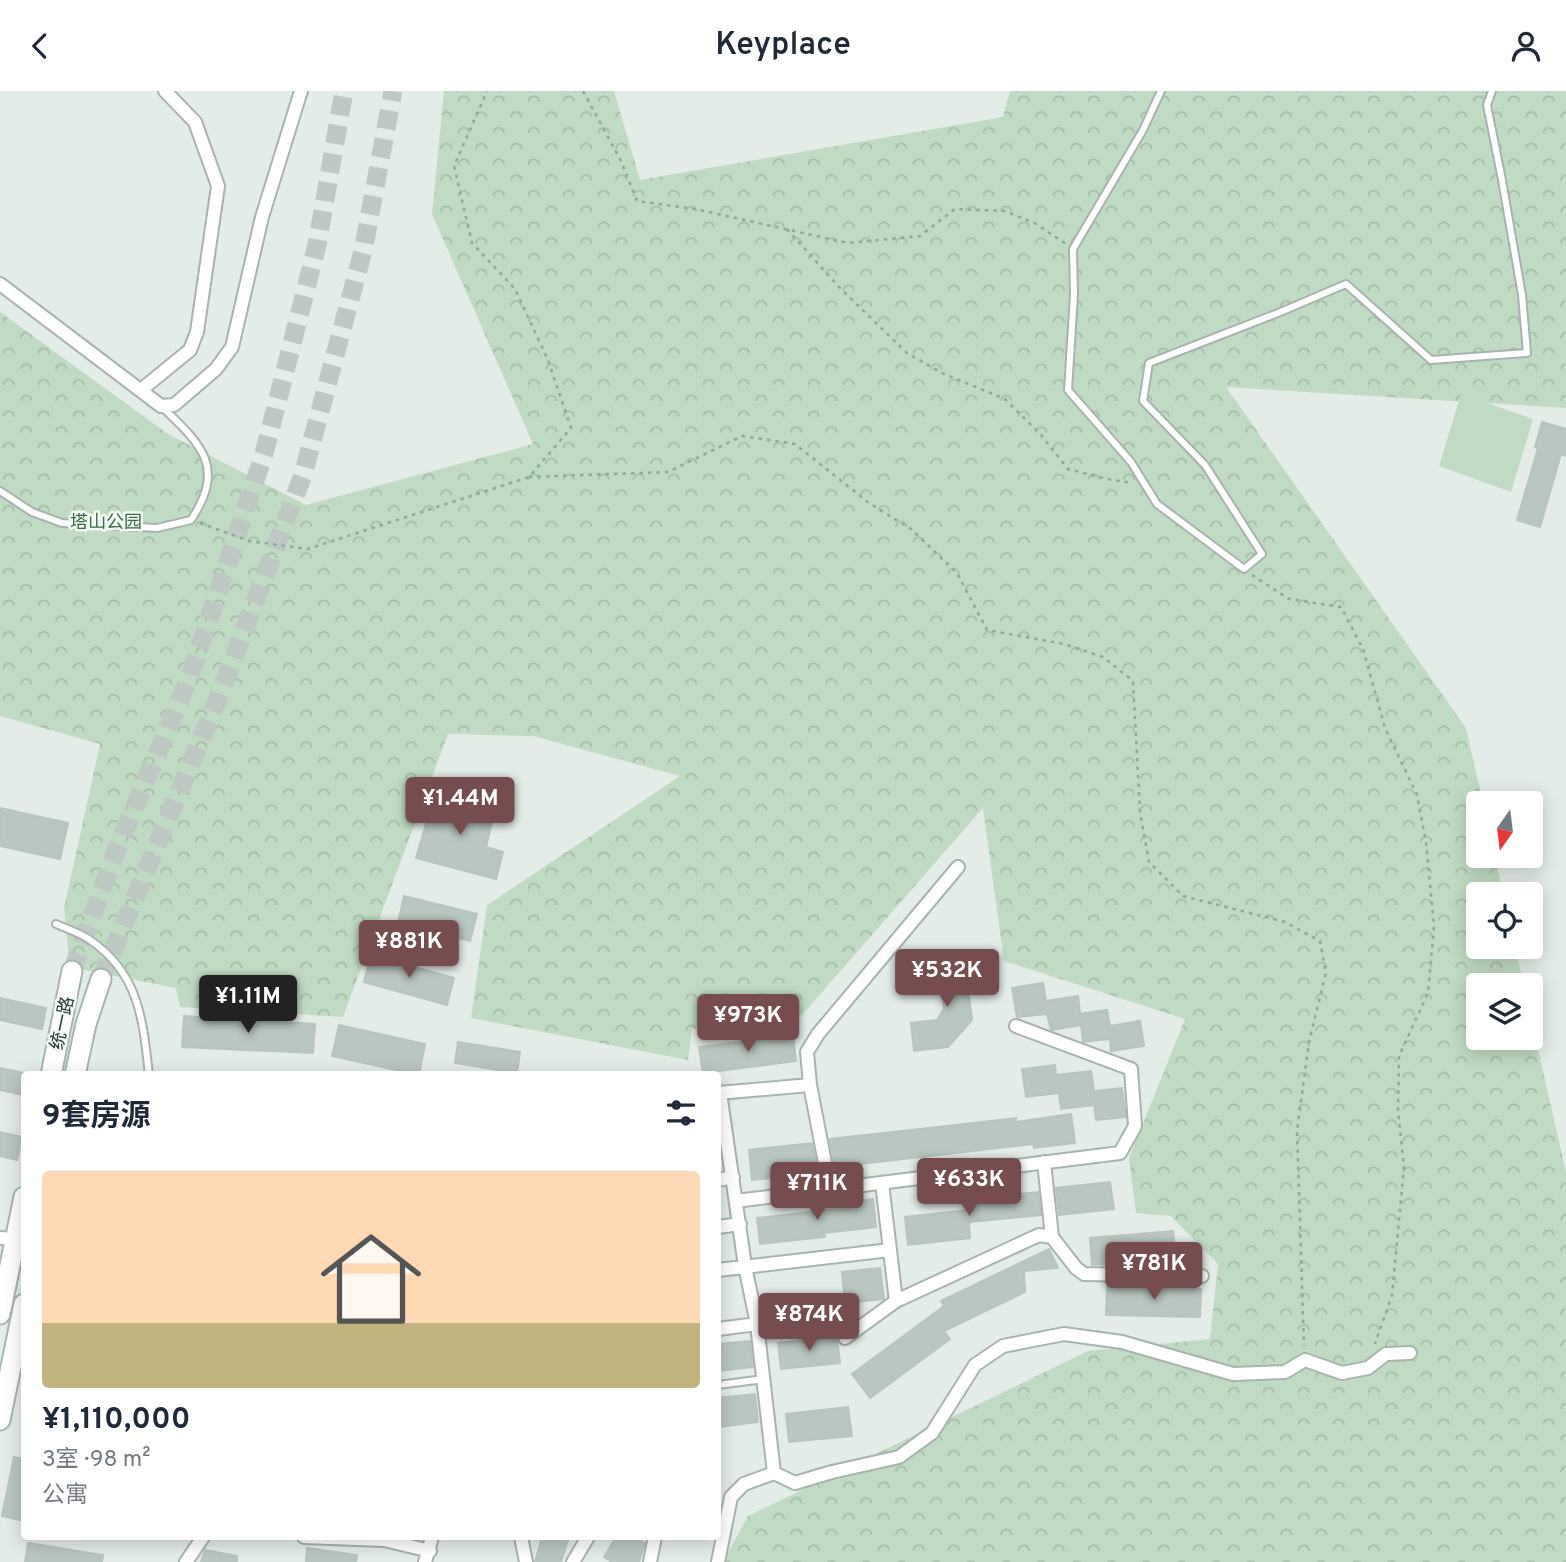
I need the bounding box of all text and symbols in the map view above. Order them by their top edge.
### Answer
text: Keyplace [715,26,851,66]
icon: back [21,27,59,65]
icon: person [1507,27,1545,65]
park label: 塔山公园 [70,512,142,535]
pin: ¥1.44M [403,777,517,837]
text: ¥1.44M [421,785,499,814]
north arrow [1466,791,1544,868]
map controls [1466,791,1543,1050]
button: locate [1466,882,1543,959]
pin: ¥881K [360,921,458,980]
text: ¥881K [375,928,443,957]
pin: ¥532K [898,949,996,1009]
text: ¥532K [911,957,983,986]
button: layers [1466,973,1543,1050]
pin: ¥1.11M [191,975,305,1035]
text: ¥1.11M [215,983,281,1012]
street label: 统一路 [47,995,80,1052]
pin: ¥973K [699,995,797,1054]
text: ¥973K [713,1002,783,1031]
icon: filters [662,1094,700,1132]
text: 9套房源 [42,1099,150,1136]
pin: ¥633K [920,1159,1018,1218]
pin: ¥711K [768,1163,866,1222]
text: ¥633K [933,1166,1005,1195]
text: ¥711K [786,1170,848,1199]
icon: home [308,1216,434,1342]
pin: ¥781K [1105,1243,1203,1302]
text: ¥781K [1121,1250,1187,1279]
pin: ¥874K [760,1293,858,1353]
text: ¥874K [774,1301,844,1330]
text: ¥1,110,000 [42,1402,191,1439]
text: 3室 · 98 m² [42,1446,151,1475]
text: 公寓 [42,1482,88,1511]

